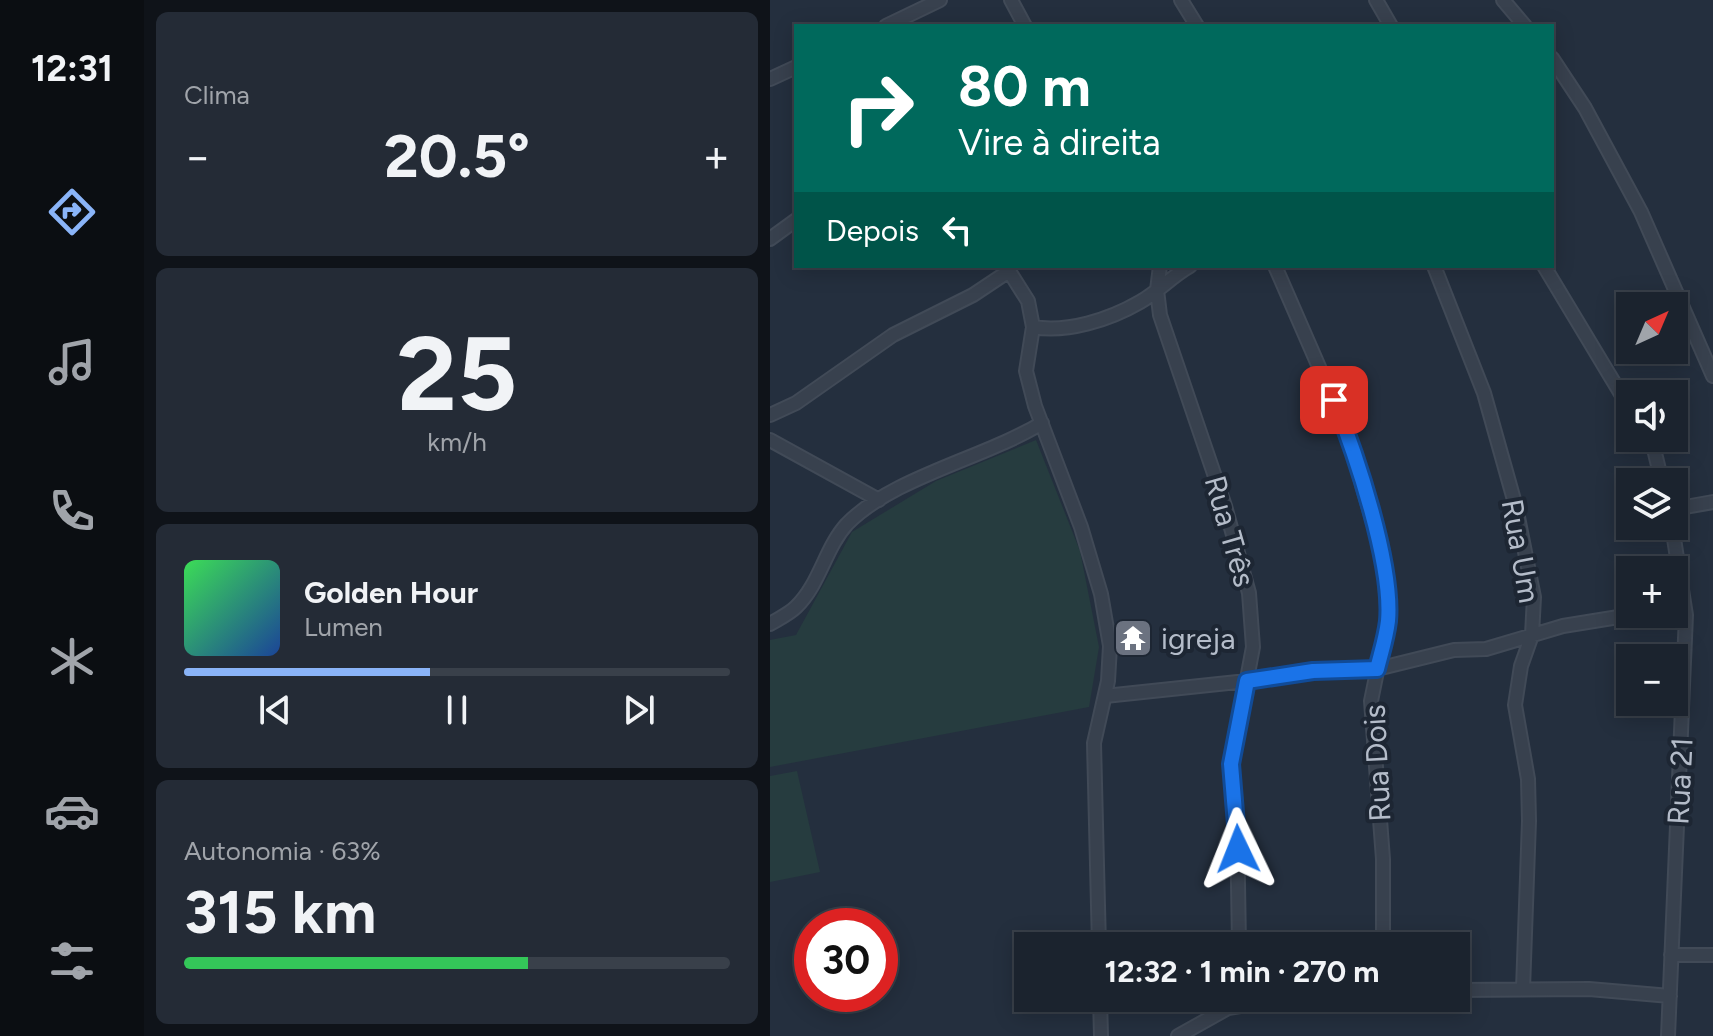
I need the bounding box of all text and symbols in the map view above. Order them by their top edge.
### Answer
text: 12:31 [31,47,113,90]
text: 80 m [958,53,1091,120]
icon: right [826,56,930,160]
text: Clima [184,79,250,111]
text: 20.5° [384,120,530,192]
text: Vire à direita [958,121,1161,164]
text: − [184,130,211,183]
text: + [703,130,730,183]
icon: directions [44,184,100,240]
icon: left [935,208,979,252]
text: Depois [826,212,919,249]
north arrow [1616,292,1688,364]
map controls [1616,292,1688,716]
text: 25 [397,311,517,436]
icon: music [44,334,100,390]
pin [1300,366,1368,434]
icon: arrive [1312,378,1356,422]
button: sound [1616,380,1688,452]
text: km/h [427,426,487,458]
button: layers [1616,468,1688,540]
street label: Rua Três [1197,471,1263,591]
icon: phone [44,483,100,539]
street label: Rua Um [1494,496,1548,606]
button: + [1616,556,1688,628]
text: Golden Hour [304,574,478,611]
text: Lumen [304,611,383,643]
temple icon: igreja [1112,617,1154,659]
place label: igreja [1161,620,1235,657]
icon: climate [44,633,100,689]
button: − [1616,644,1688,716]
icon: previous [253,688,297,732]
icon: pause [435,688,479,732]
icon: next [617,688,661,732]
street label: Rua Dois [1355,704,1399,822]
street label: Rua 21 [1659,736,1701,826]
icon: car [44,783,100,839]
position arrow [1196,807,1280,891]
text: Autonomia · 63% [184,835,381,867]
text: 315 km [184,876,376,948]
speed limit sign: 30 [794,908,898,1012]
icon: filters [44,933,100,989]
text: 12:32 · 1 min · 270 m [1105,953,1379,990]

